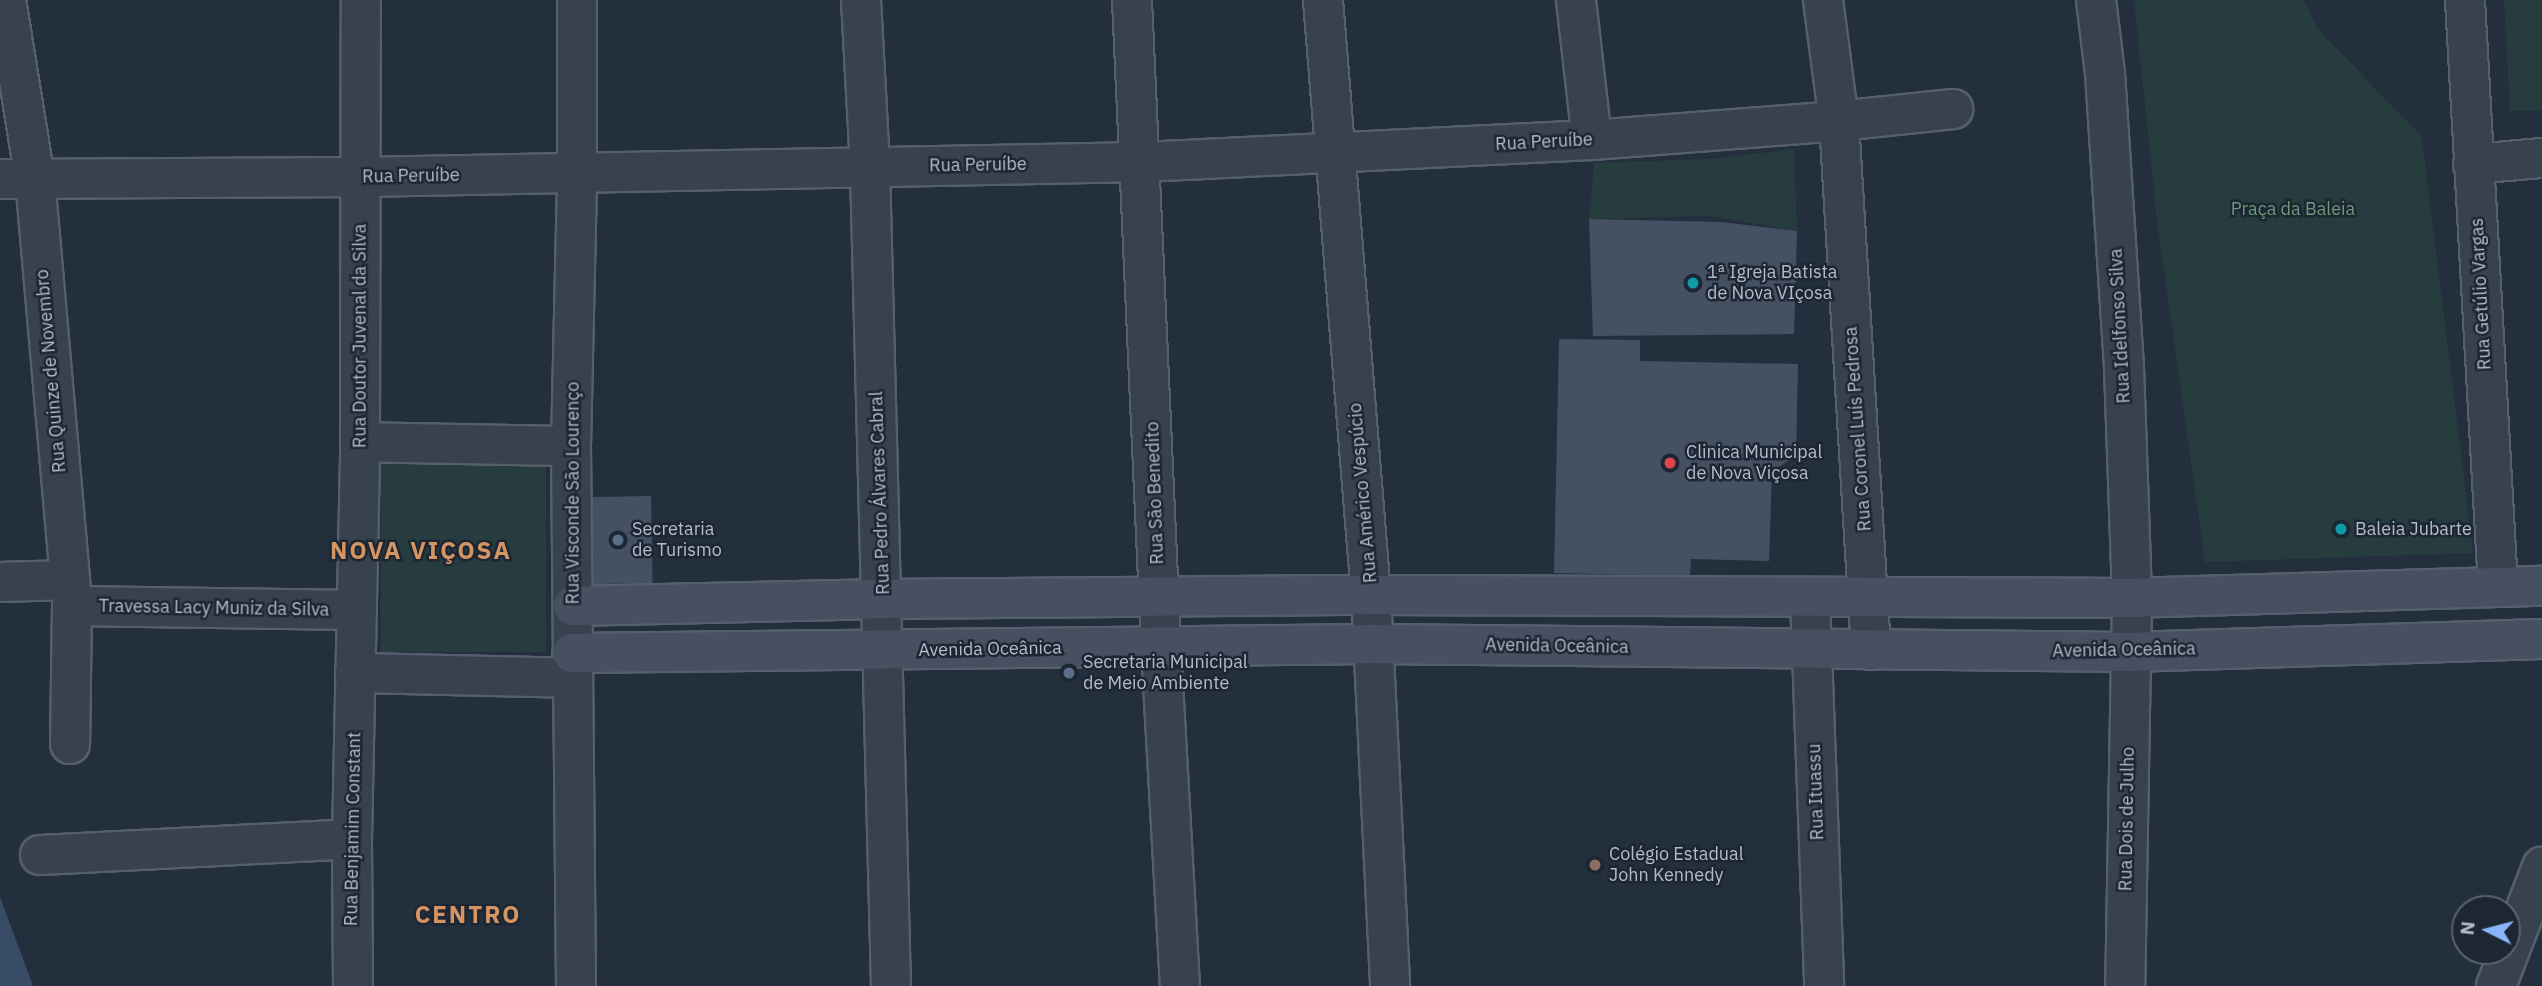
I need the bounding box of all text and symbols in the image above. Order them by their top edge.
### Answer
street label: Rua Peruíbe [1495,129,1593,155]
street label: Rua Peruíbe [929,153,1027,177]
street label: Rua Peruíbe [362,164,460,188]
park label: Praça da Baleia [2231,198,2355,220]
street label: Rua Getúlio Vargas [2466,217,2496,371]
street label: Rua Doutor Juvenal da Silva [349,224,371,448]
street label: Rua Idelfonso Silva [2105,248,2135,404]
place label: 1ª Igreja Batista de Nova VIçosa [1707,262,1837,304]
street label: Rua Quinze de Novembro [31,268,71,474]
marker: 1ª Igreja Batista de Nova VIçosa [1685,275,1701,291]
street label: Rua Coronel Luís Pedrosa [1840,326,1876,532]
street label: Rua Visconde São Lourenço [562,382,584,604]
street label: Rua Pedro Álvares Cabral [866,391,894,595]
street label: Rua Américo Vespúcio [1344,402,1382,584]
street label: Rua São Benedito [1142,421,1168,565]
place label: Clinica Municipal de Nova Viçosa [1686,442,1822,484]
marker: Clinica Municipal de Nova Viçosa [1660,453,1680,473]
place label: Baleia Jubarte [2355,518,2472,540]
place label: Secretaria de Turismo [632,519,722,562]
marker: Baleia Jubarte [2333,521,2349,537]
marker: Secretaria de Turismo [610,532,626,548]
district label: NOVA VIÇOSA [331,537,511,565]
street label: Travessa Lacy Muniz da Silva [98,595,330,621]
street label: Avenida Oceânica [1485,634,1629,658]
street label: Avenida Oceânica [918,637,1062,661]
street label: Avenida Oceânica [2052,638,2196,662]
place label: Secretaria Municipal de Meio Ambiente [1083,652,1248,694]
marker: Secretaria Municipal de Meio Ambiente [1061,665,1077,681]
street label: Rua Benjamim Constant [341,732,365,926]
street label: Rua Ituassu [1804,743,1828,841]
street label: Rua Dois de Julho [2115,747,2139,891]
place label: Colégio Estadual John Kennedy [1609,844,1744,886]
marker: Colégio Estadual John Kennedy [1587,857,1603,873]
north arrow [2451,895,2521,965]
district label: CENTRO [415,901,521,929]
text: N [2454,920,2480,936]

